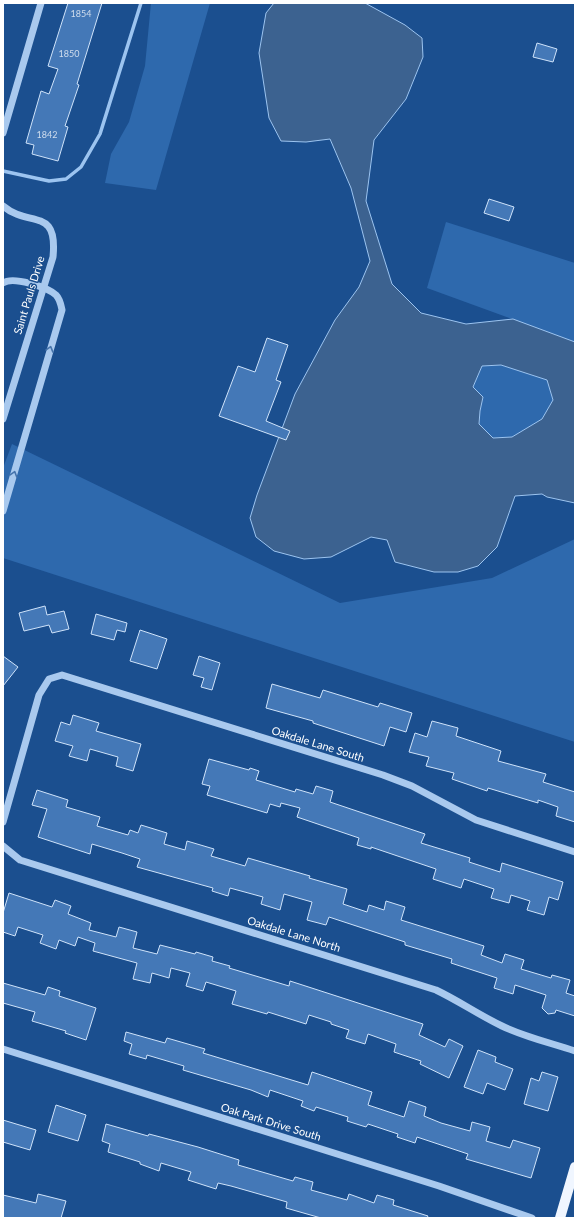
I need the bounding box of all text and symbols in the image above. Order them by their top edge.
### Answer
house number: 1854 [71,8,91,19]
house number: 1850 [59,48,79,59]
house number: 1842 [37,129,57,140]
street label: Saint Pauls Drive [10,254,47,336]
one-way arrow [45,345,54,352]
one-way arrow [9,470,18,477]
street label: Oakdale Lane South [270,723,366,764]
street label: Oakdale Lane North [246,913,342,954]
street label: Oak Park Drive South [219,1100,323,1143]

